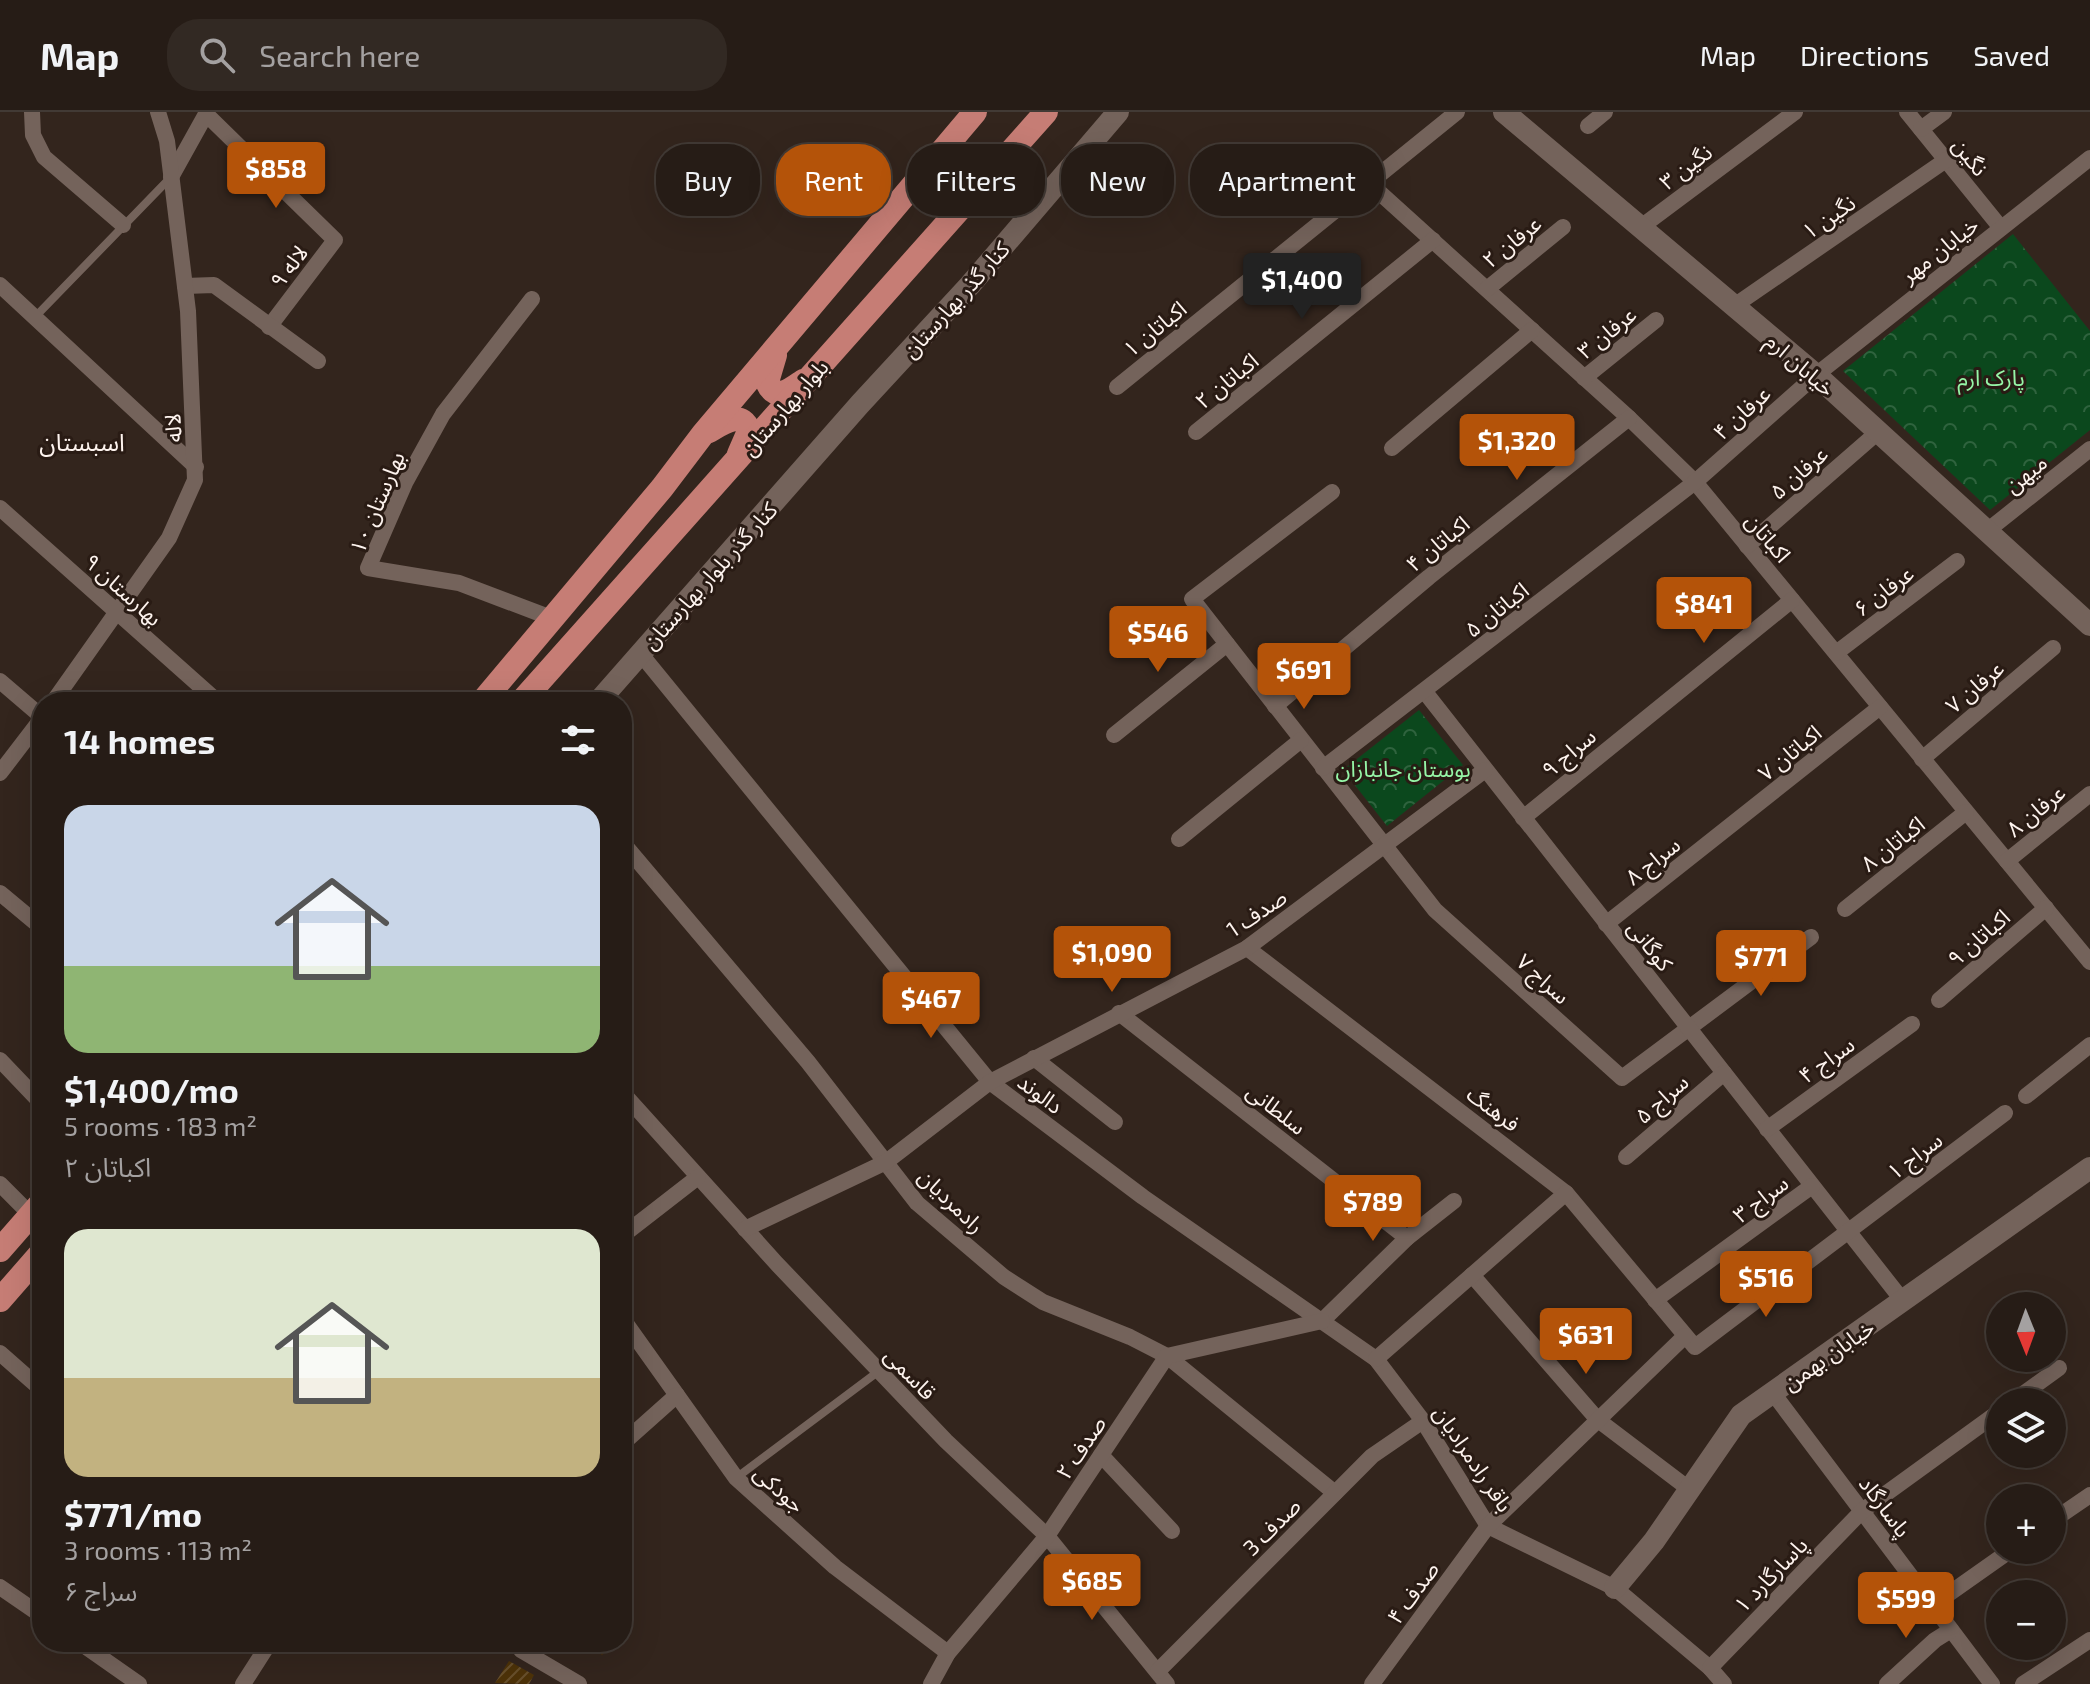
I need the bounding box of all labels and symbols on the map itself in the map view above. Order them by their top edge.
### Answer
street label: نگین [1947,132,1994,181]
street label: نگین ۳ [1654,138,1717,195]
pin: $858 [229,142,323,210]
street label: نگین ۱ [1796,188,1860,244]
street label: عرفان ۲ [1476,210,1546,273]
street label: خیابان مهر [1894,211,1984,289]
street label: کنار گذر بهارستان [896,235,1016,364]
street label: لاله ۹ [264,240,312,292]
pin: $1,400 [1237,253,1367,321]
street label: اکباتان ۱ [1117,295,1191,362]
street label: عرفان ۳ [1571,301,1641,364]
street label: خیابان ارم [1758,327,1841,405]
street label: اکباتان ۲ [1189,347,1263,414]
street label: بلوار بهارستان [735,354,834,462]
park label: پارک ارم [1957,364,2025,395]
street label: عرفان ۴ [1707,380,1776,445]
street label: لاله [158,413,186,443]
pin: $1,320 [1452,414,1582,482]
district label: اسبستان [39,427,125,457]
street label: عرفان ۵ [1764,440,1833,505]
street label: بهارستان ۱۰ [343,447,411,558]
street label: میهن [1999,448,2052,499]
street label: کنار گذر بلوار بهارستان [636,496,784,655]
street label: اکباتان [1740,507,1797,568]
street label: اکباتان ۴ [1400,510,1474,577]
street label: بهارستان ۹ [79,547,168,632]
street label: عرفان ۶ [1848,559,1919,622]
street label: اکباتان ۵ [1459,576,1534,643]
pin: $841 [1657,577,1751,645]
pin: $546 [1111,606,1205,674]
pin: $691 [1257,643,1351,711]
street label: عرفان ۷ [1940,654,2009,719]
street label: اکباتان ۷ [1752,719,1826,786]
street label: سراج ۹ [1536,722,1603,786]
park label: بوستان جانبازان [1335,755,1471,783]
street label: عرفان ۸ [2000,779,2070,842]
street label: اکباتان ۸ [1855,810,1930,877]
street label: سراج ۸ [1619,831,1688,893]
street label: صدف 1 [1221,883,1291,941]
street label: اکباتان ۹ [1942,903,2015,972]
street label: کوگانی [1622,915,1679,977]
pin: $1,090 [1047,926,1177,994]
pin: $771 [1714,930,1808,998]
street label: سراج ۷ [1509,948,1576,1012]
pin: $467 [884,972,978,1040]
street label: سراج ۴ [1793,1030,1862,1092]
street label: دالوند [1013,1068,1069,1119]
street label: سراج ۵ [1629,1068,1696,1132]
street label: سلطانی [1242,1077,1312,1140]
street label: فرهنگ [1462,1080,1526,1137]
street label: سراج ۱ [1881,1126,1950,1188]
street label: رادمردیان [912,1162,990,1239]
street label: سراج ۳ [1727,1169,1796,1231]
pin: $789 [1326,1175,1420,1243]
pin: $516 [1719,1251,1813,1319]
north arrow [1986,1292,2066,1372]
pin: $631 [1539,1308,1633,1376]
street label: خیابان بهمن [1777,1313,1879,1396]
street label: قاسمی [879,1342,942,1405]
street label: باقر رادمرادیان [1427,1400,1519,1517]
street label: صدف ۲ [1049,1410,1111,1484]
street label: جودکی [749,1459,811,1518]
street label: پاسارگاد [1852,1470,1917,1544]
street label: صدف 3 [1237,1492,1305,1560]
street label: پاسارگارد ۱ [1728,1531,1815,1619]
pin: $685 [1045,1554,1139,1622]
street label: صدف ۴ [1381,1556,1443,1628]
pin: $599 [1859,1572,1953,1640]

